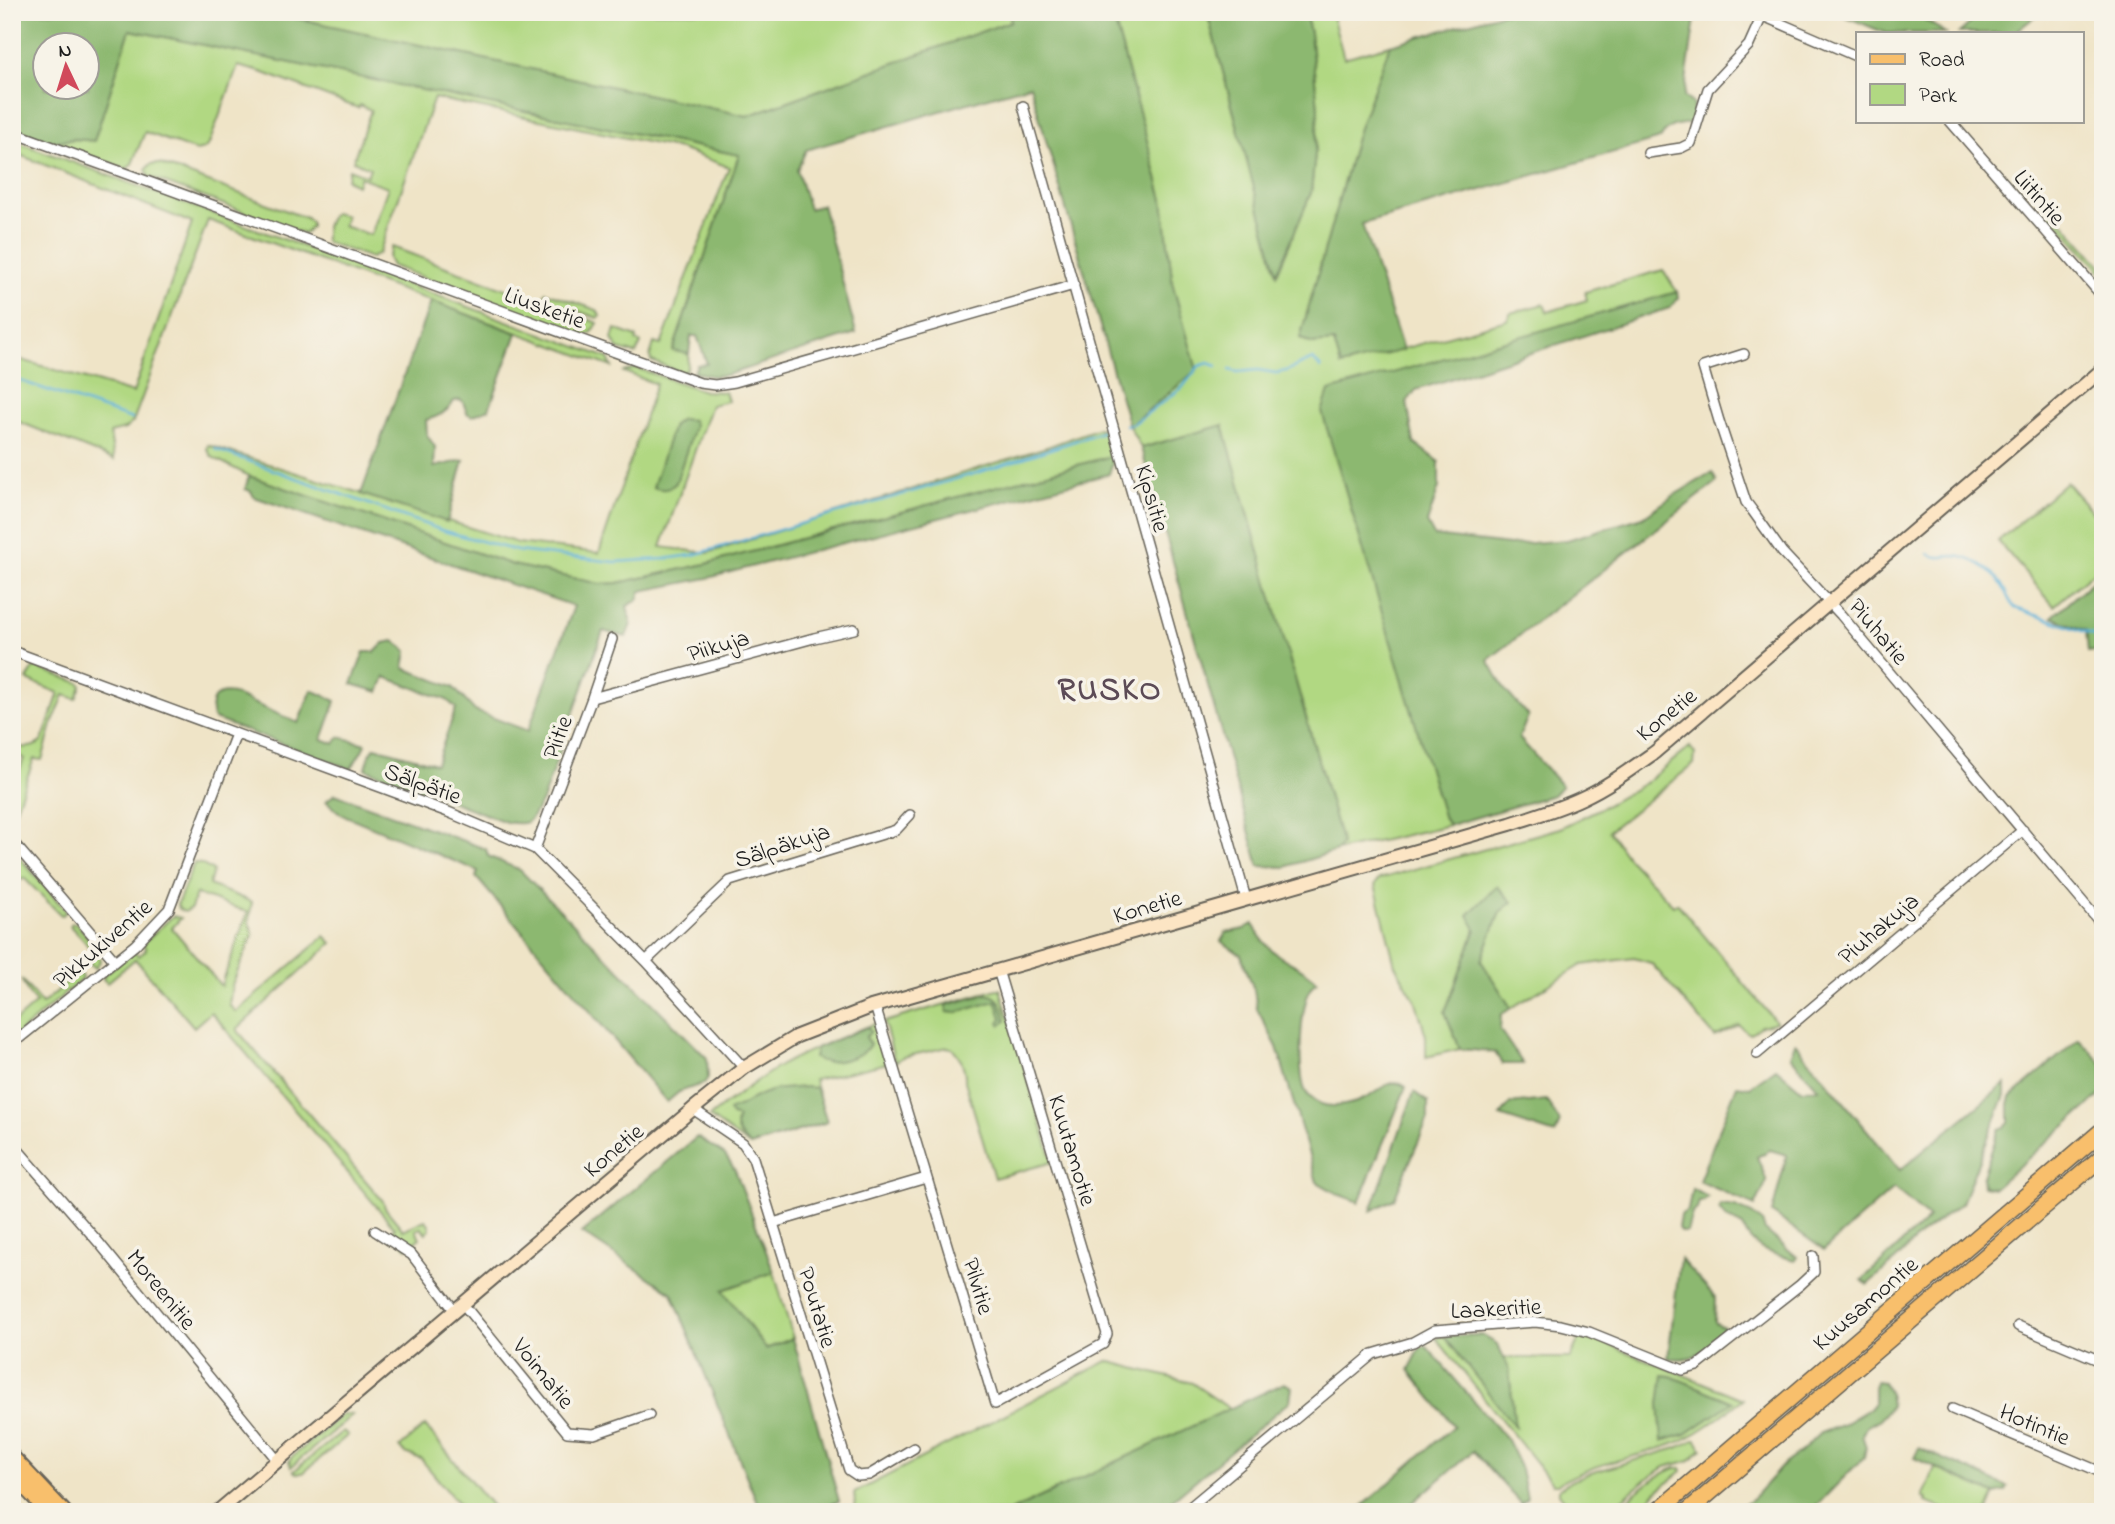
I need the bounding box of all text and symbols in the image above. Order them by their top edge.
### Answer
north arrow [32,32,102,102]
legend [1856,32,2084,122]
text: N [58,38,73,65]
text: Road [1919,46,1965,76]
text: Park [1919,82,1958,112]
street label: Liitintie [2004,163,2073,235]
street label: Liusketie [499,279,590,340]
street label: Kipsitie [1124,461,1177,537]
street label: Piuhatie [1839,592,1916,674]
street label: Piikuja [684,622,754,673]
district label: RUSKO [1057,668,1163,715]
street label: Konetie [1629,680,1706,752]
street label: Piitie [535,711,584,765]
street label: Sälpätie [379,755,466,816]
street label: Sälpäkuja [730,815,835,879]
street label: Konetie [1109,882,1186,935]
street label: Piuhakuja [1831,885,1928,974]
street label: Pikkukiventie [46,892,161,998]
street label: Kuutamotie [1037,1091,1104,1211]
street label: Konetie [577,1116,653,1188]
street label: Moreenitie [116,1243,204,1339]
street label: Kuusamontie [1806,1249,1927,1361]
street label: Pilvitie [951,1254,1002,1320]
street label: Poutatie [787,1263,845,1353]
street label: Laakeritie [1450,1291,1543,1330]
street label: Voimatie [502,1331,582,1418]
street label: Hotintie [1993,1396,2075,1457]

